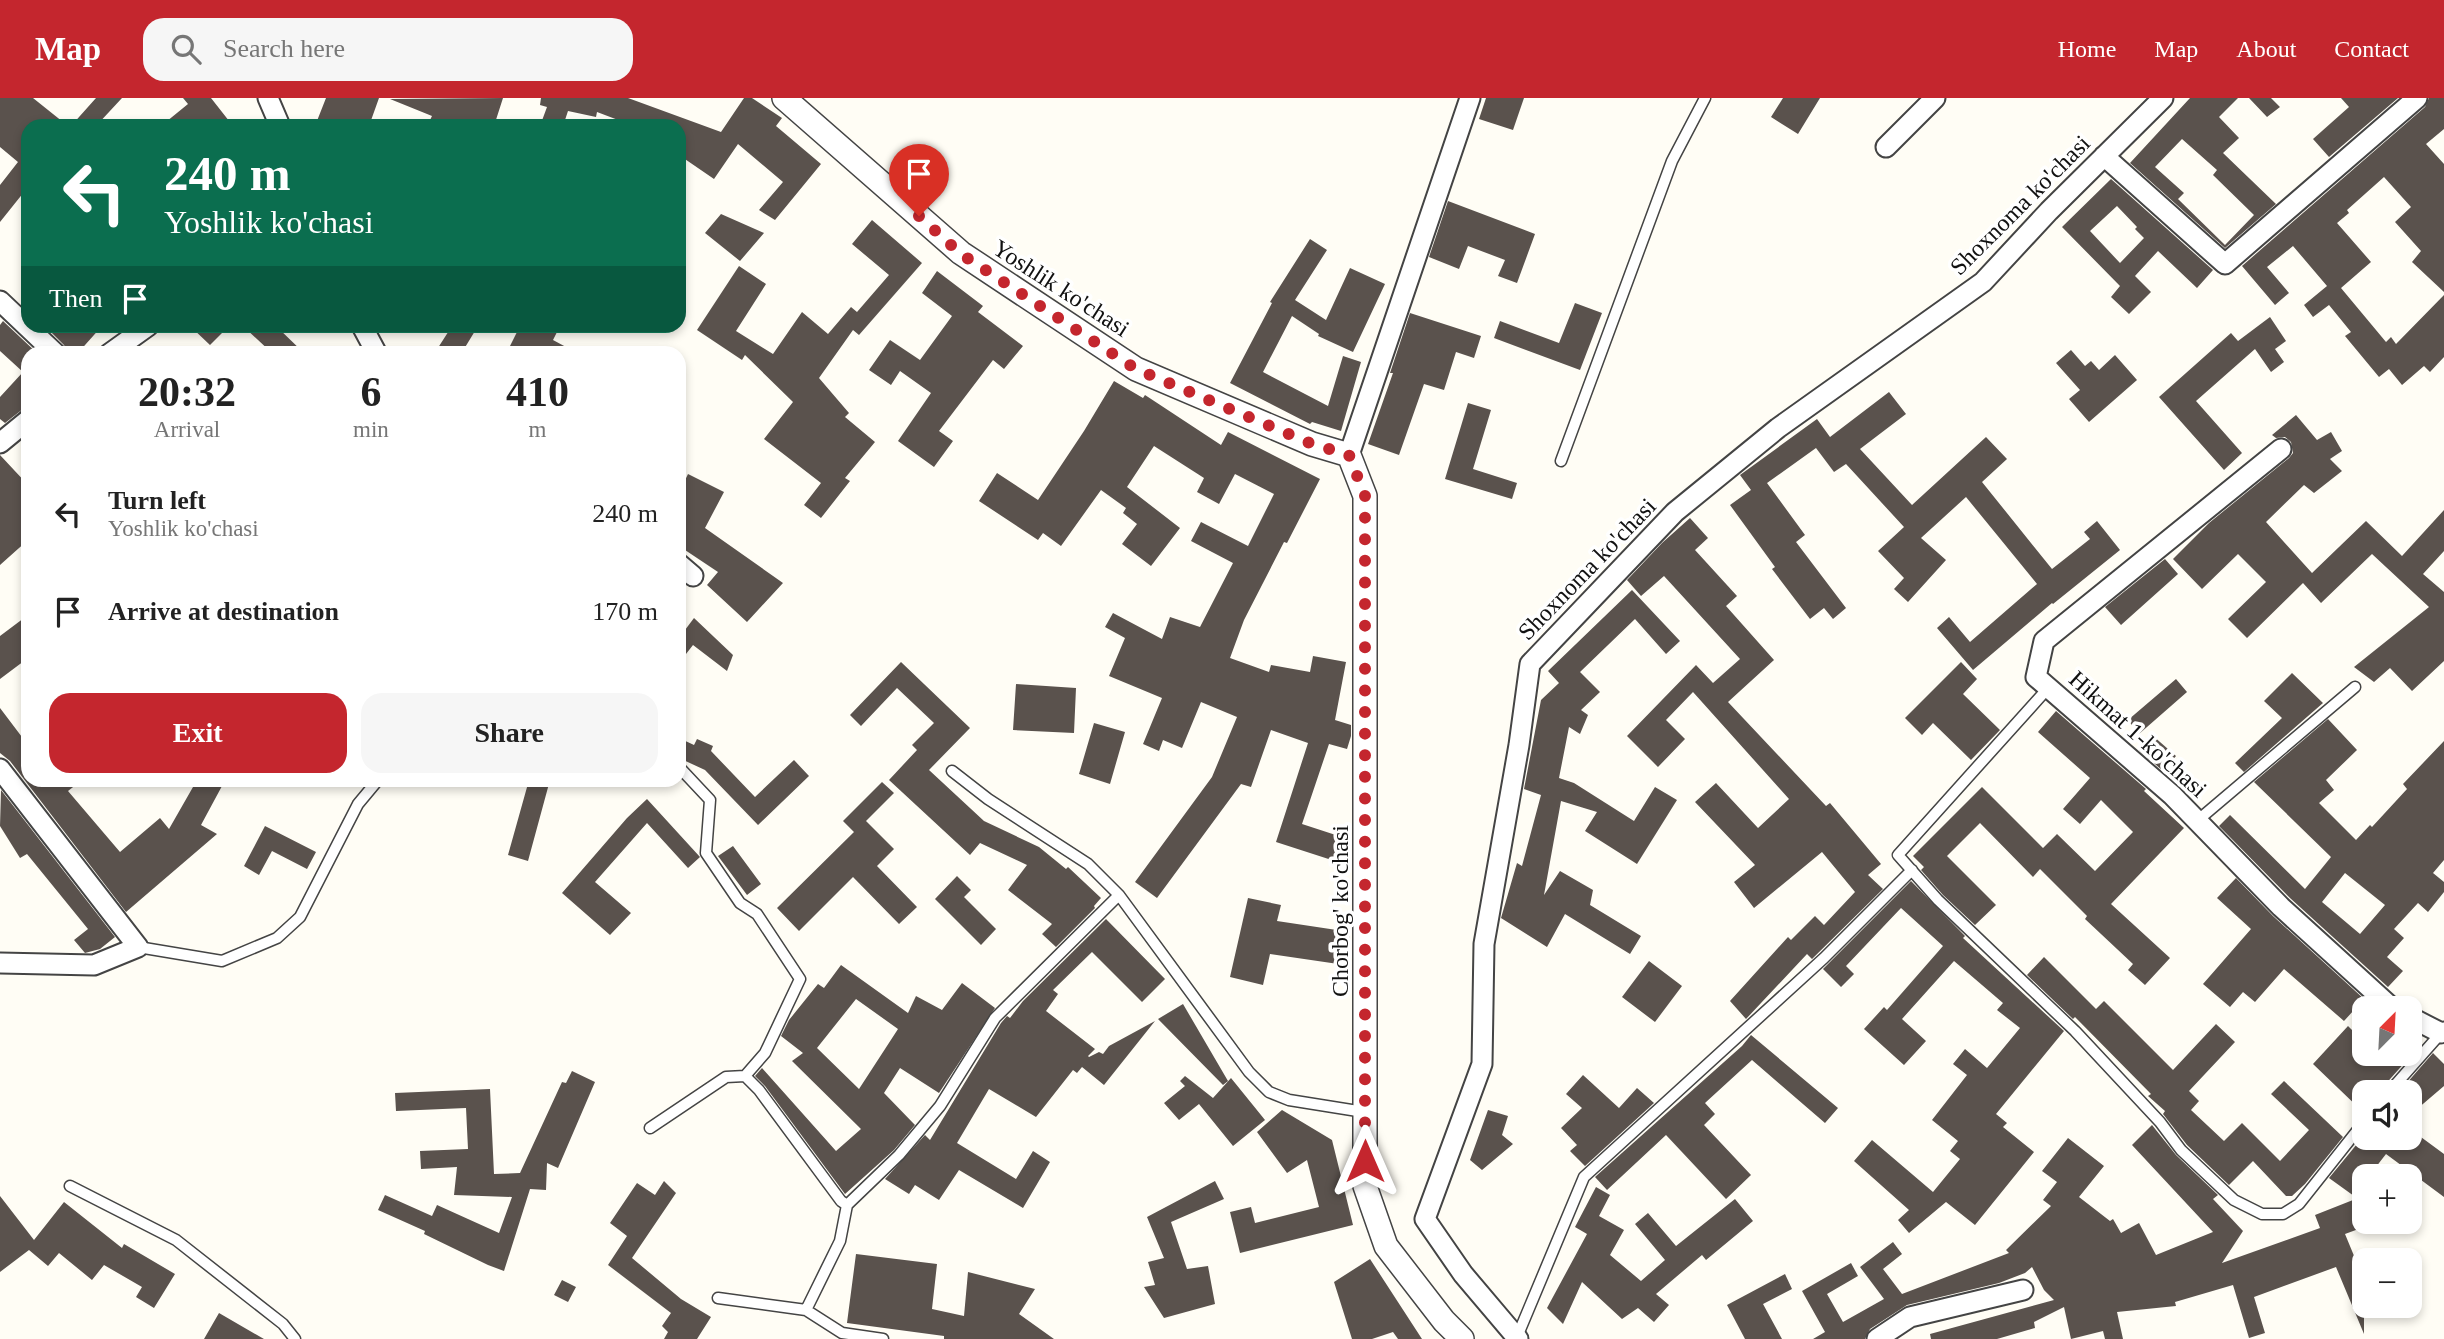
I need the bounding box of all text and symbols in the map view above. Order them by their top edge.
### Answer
search box [143,18,633,81]
icon: search [167,30,205,68]
text: Map [35,31,101,67]
text: Search here [223,34,345,63]
text: Home [2058,36,2116,62]
text: Map [2154,36,2198,62]
text: About [2236,36,2296,62]
text: Contact [2334,36,2409,62]
street label: Shoxnoma ko'chasi [1945,130,2095,280]
pin [889,144,949,216]
text: 240 m [164,146,291,201]
icon: left [49,147,140,238]
icon: arrive [900,155,938,193]
text: Yoshlik ko'chasi [164,204,374,240]
street label: Yoshlik ko'chasi [988,234,1134,342]
icon: arrive [116,280,154,318]
text: Then [49,284,102,313]
text: 20:32 [138,369,236,415]
text: 6 [360,369,381,415]
text: 410 [506,369,569,415]
text: Arrival [154,417,220,442]
text: min [353,417,389,442]
text: m [528,417,546,442]
text: Turn left [108,486,206,515]
street label: Shoxnoma ko'chasi [1513,493,1661,645]
icon: left [49,495,87,533]
text: 240 m [592,499,658,528]
text: Yoshlik ko'chasi [108,516,259,541]
icon: arrive [49,593,87,631]
text: Arrive at destination [108,597,339,626]
text: 170 m [592,597,658,626]
street label: Hikmat 1-ko'chasi [2064,666,2212,803]
button: Exit [49,693,347,773]
button: Share [361,693,658,773]
street label: Chorbog' ko'chasi [1327,825,1353,997]
north arrow [2352,996,2422,1066]
map controls [2352,996,2422,1318]
button: sound [2352,1080,2422,1150]
position arrow [1328,1124,1402,1198]
button: + [2352,1164,2422,1234]
button: − [2352,1248,2422,1318]

